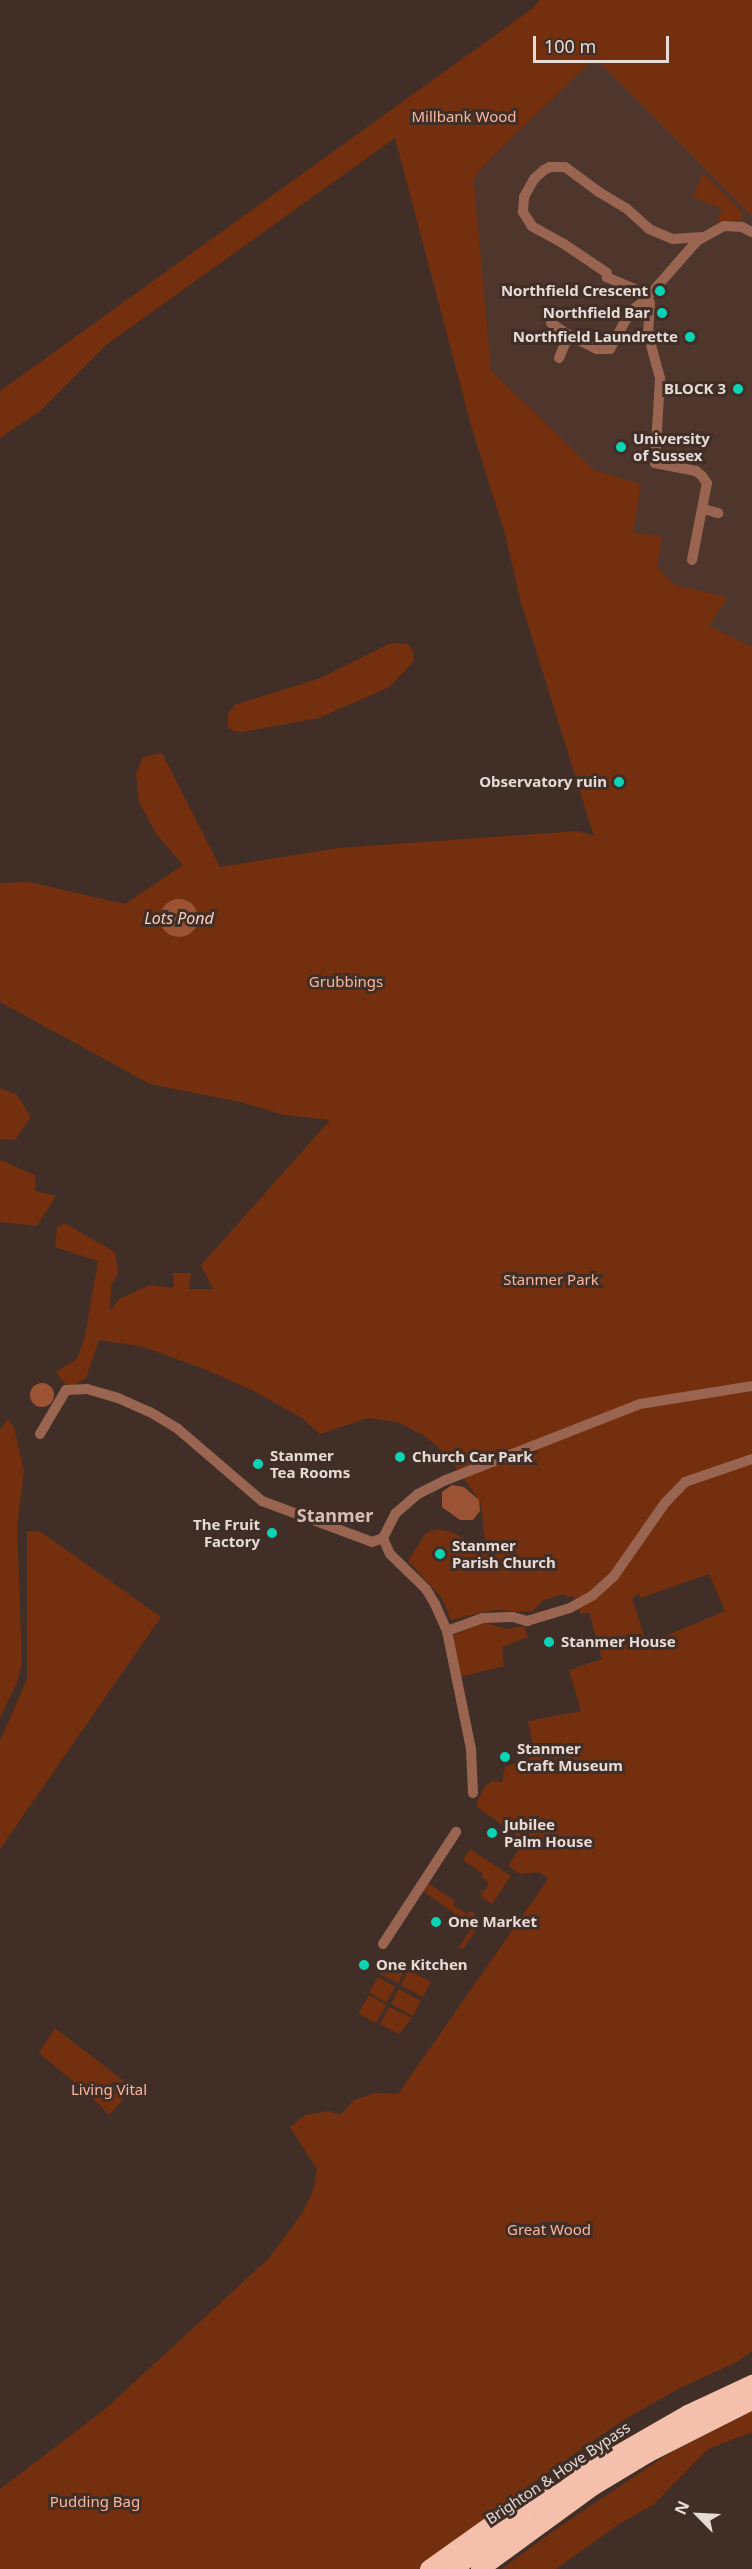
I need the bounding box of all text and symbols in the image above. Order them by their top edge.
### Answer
scale bar [536,24,672,62]
text: 100 m [544,34,596,58]
park label: Millbank Wood [411,108,517,126]
place label: Northfield Crescent [501,282,648,300]
marker: Northfield Crescent [653,284,667,298]
place label: Northfield Bar [543,304,650,322]
marker: Northfield Bar [655,306,669,320]
place label: Northfield Laundrette [513,328,678,346]
marker: Northfield Laundrette [683,330,697,344]
place label: BLOCK 3 [664,380,726,398]
marker: BLOCK 3 [731,382,745,396]
place label: University of Sussex [633,429,710,464]
marker: University of Sussex [614,440,628,454]
place label: Observatory ruin [479,773,607,791]
marker: Observatory ruin [612,775,626,789]
water label: Lots Pond [144,908,214,928]
park label: Grubbings [309,973,383,991]
park label: Stanmer Park [503,1271,599,1289]
place label: Stanmer Tea Rooms [270,1446,350,1481]
place label: Church Car Park [412,1448,532,1466]
marker: Church Car Park [393,1450,407,1464]
marker: Stanmer Tea Rooms [251,1457,265,1471]
district label: Stanmer [297,1504,373,1526]
place label: The Fruit Factory [193,1515,260,1550]
marker: The Fruit Factory [265,1526,279,1540]
place label: Stanmer Parish Church [452,1536,556,1571]
marker: Stanmer Parish Church [433,1547,447,1561]
place label: Stanmer House [561,1633,676,1651]
marker: Stanmer House [542,1635,556,1649]
place label: Stanmer Craft Museum [517,1739,623,1774]
marker: Stanmer Craft Museum [498,1750,512,1764]
place label: Jubilee Palm House [504,1815,592,1850]
marker: Jubilee Palm House [485,1826,499,1840]
place label: One Market [448,1913,537,1931]
marker: One Market [429,1915,443,1929]
place label: One Kitchen [376,1956,468,1974]
marker: One Kitchen [357,1958,371,1972]
park label: Living Vital [71,2081,147,2099]
park label: Great Wood [507,2221,591,2239]
street label: Brighton & Hove Bypass [482,2418,634,2528]
north arrow [668,2485,728,2545]
park label: Pudding Bag [50,2493,140,2511]
text: N [669,2497,694,2518]

